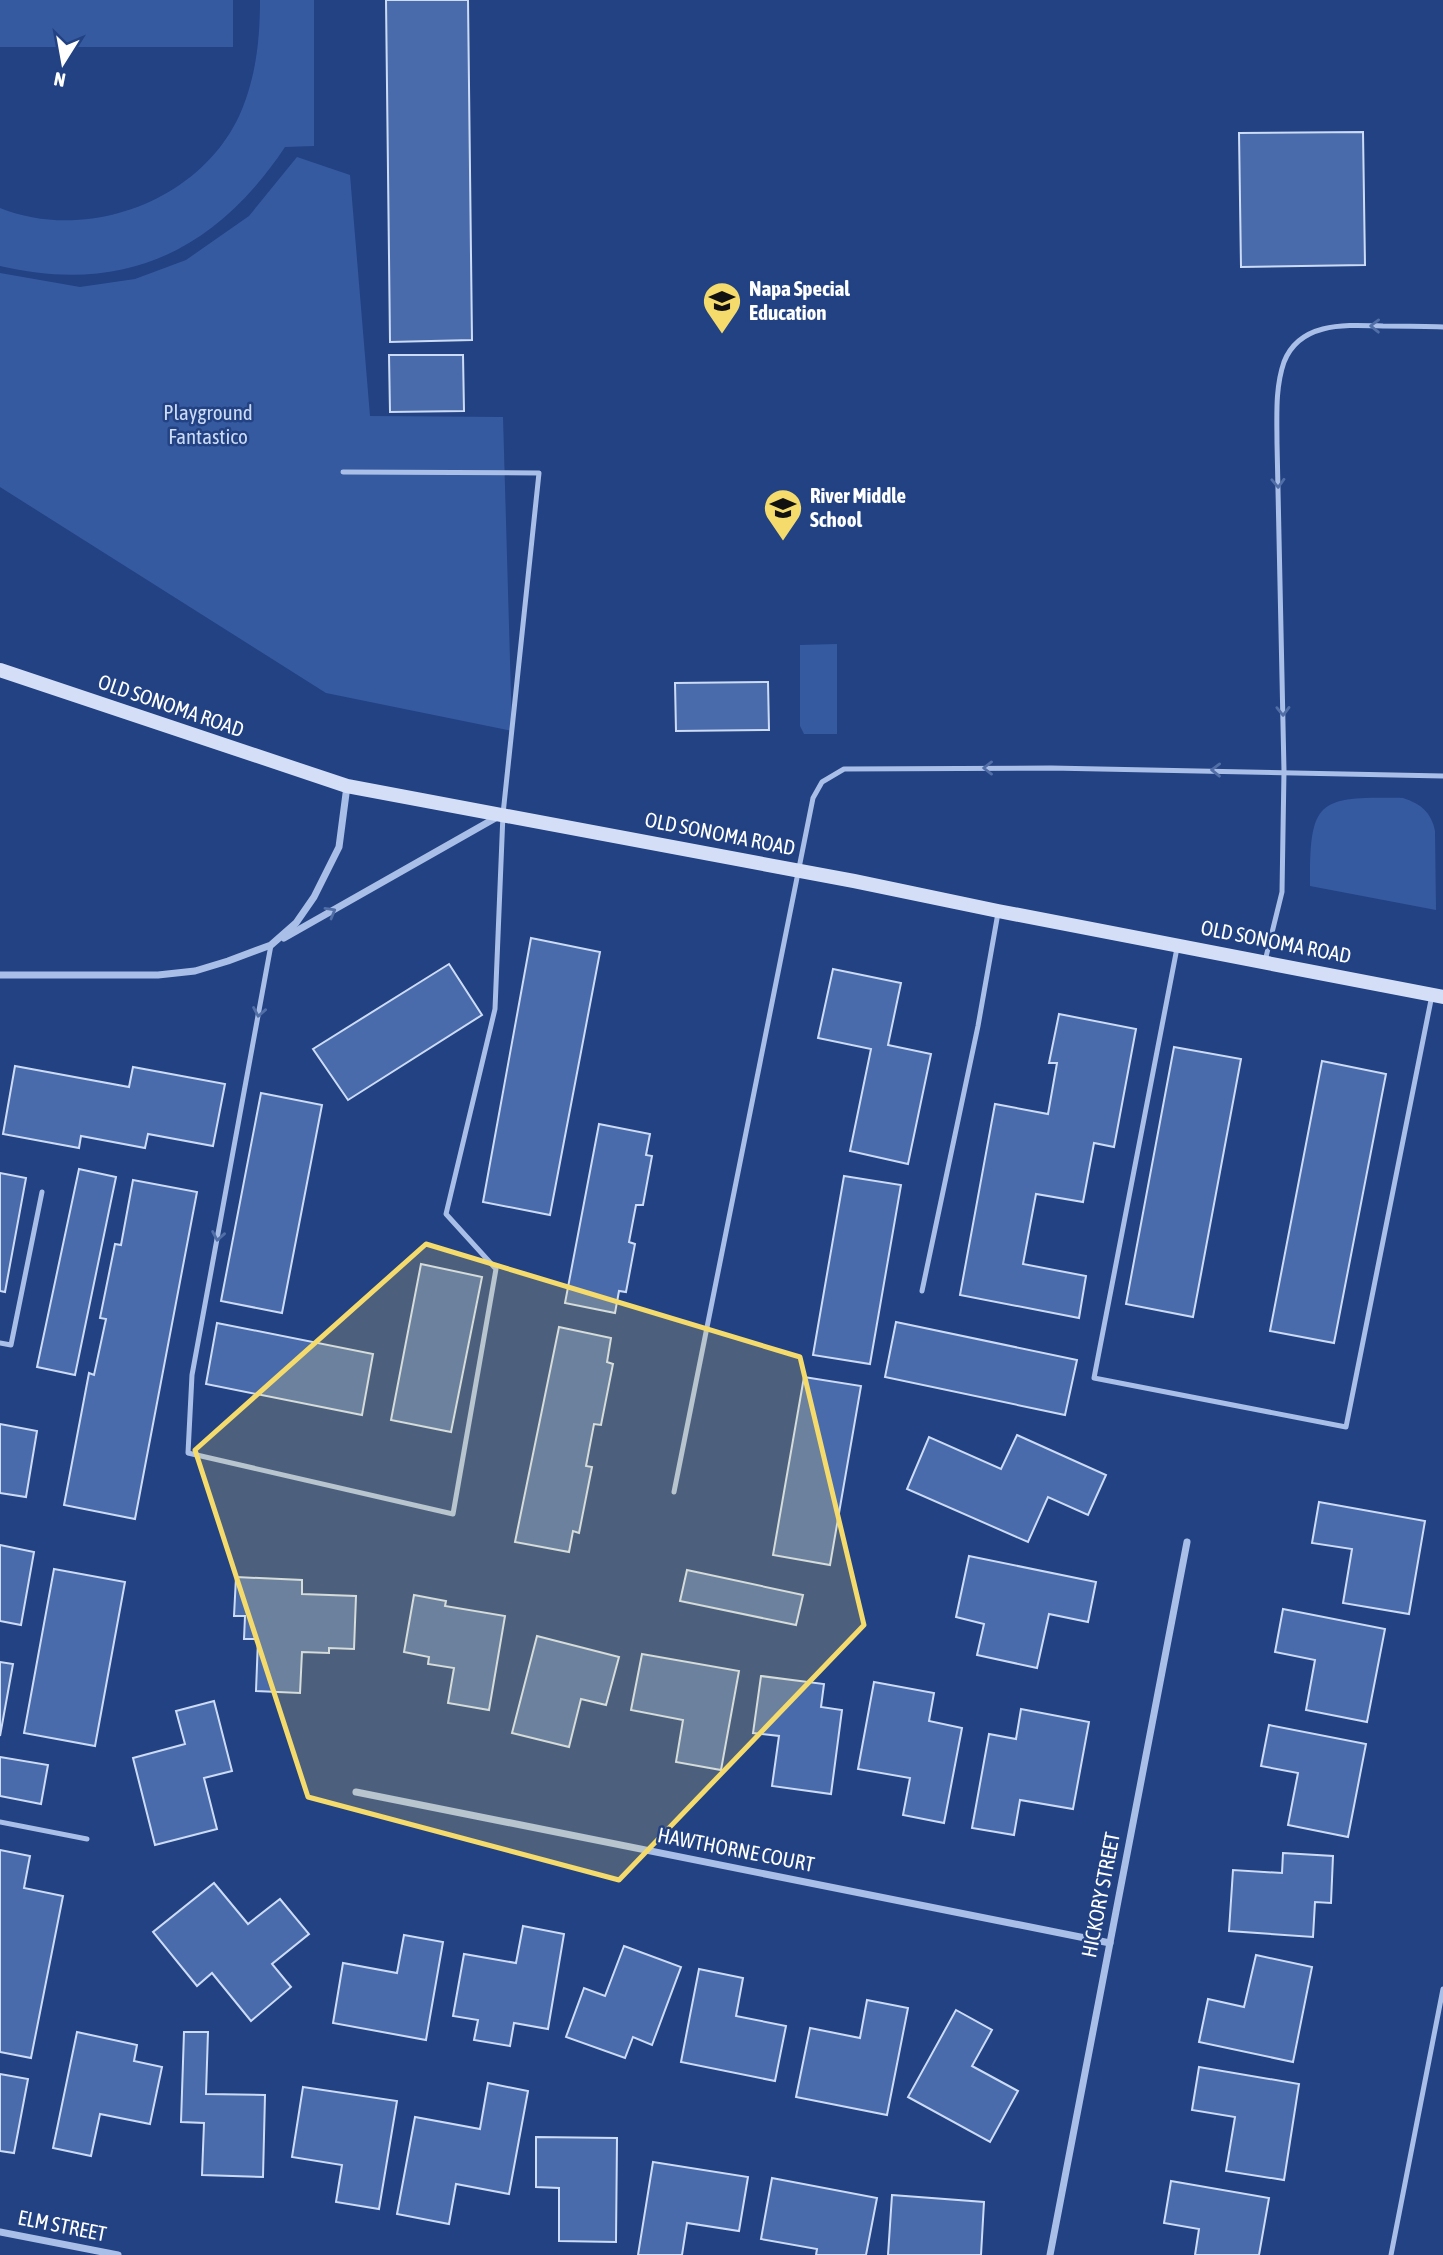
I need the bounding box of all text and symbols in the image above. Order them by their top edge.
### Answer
north arrow [28,28,98,98]
text: N [52,68,67,92]
place label: Napa Special Education [749,276,850,324]
school or university icon: Napa Special Education [701,280,743,335]
one-way arrow [1369,318,1380,333]
park label: Playground Fantastico [163,400,253,448]
one-way arrow [1270,478,1286,489]
place label: River Middle School [810,483,906,531]
school or university icon: River Middle School [762,487,804,542]
street label: OLD SONOMA ROAD [95,669,247,741]
one-way arrow [1275,706,1291,716]
one-way arrow [983,760,993,776]
one-way arrow [1210,763,1221,778]
street label: OLD SONOMA ROAD [643,807,797,859]
one-way arrow [323,907,336,920]
street label: OLD SONOMA ROAD [1199,915,1353,967]
one-way arrow [252,1006,267,1018]
one-way arrow [211,1230,226,1242]
street label: HAWTHORNE COURT [656,1822,817,1876]
street label: HICKORY STREET [1076,1830,1124,1959]
street label: ELM STREET [16,2205,108,2245]

